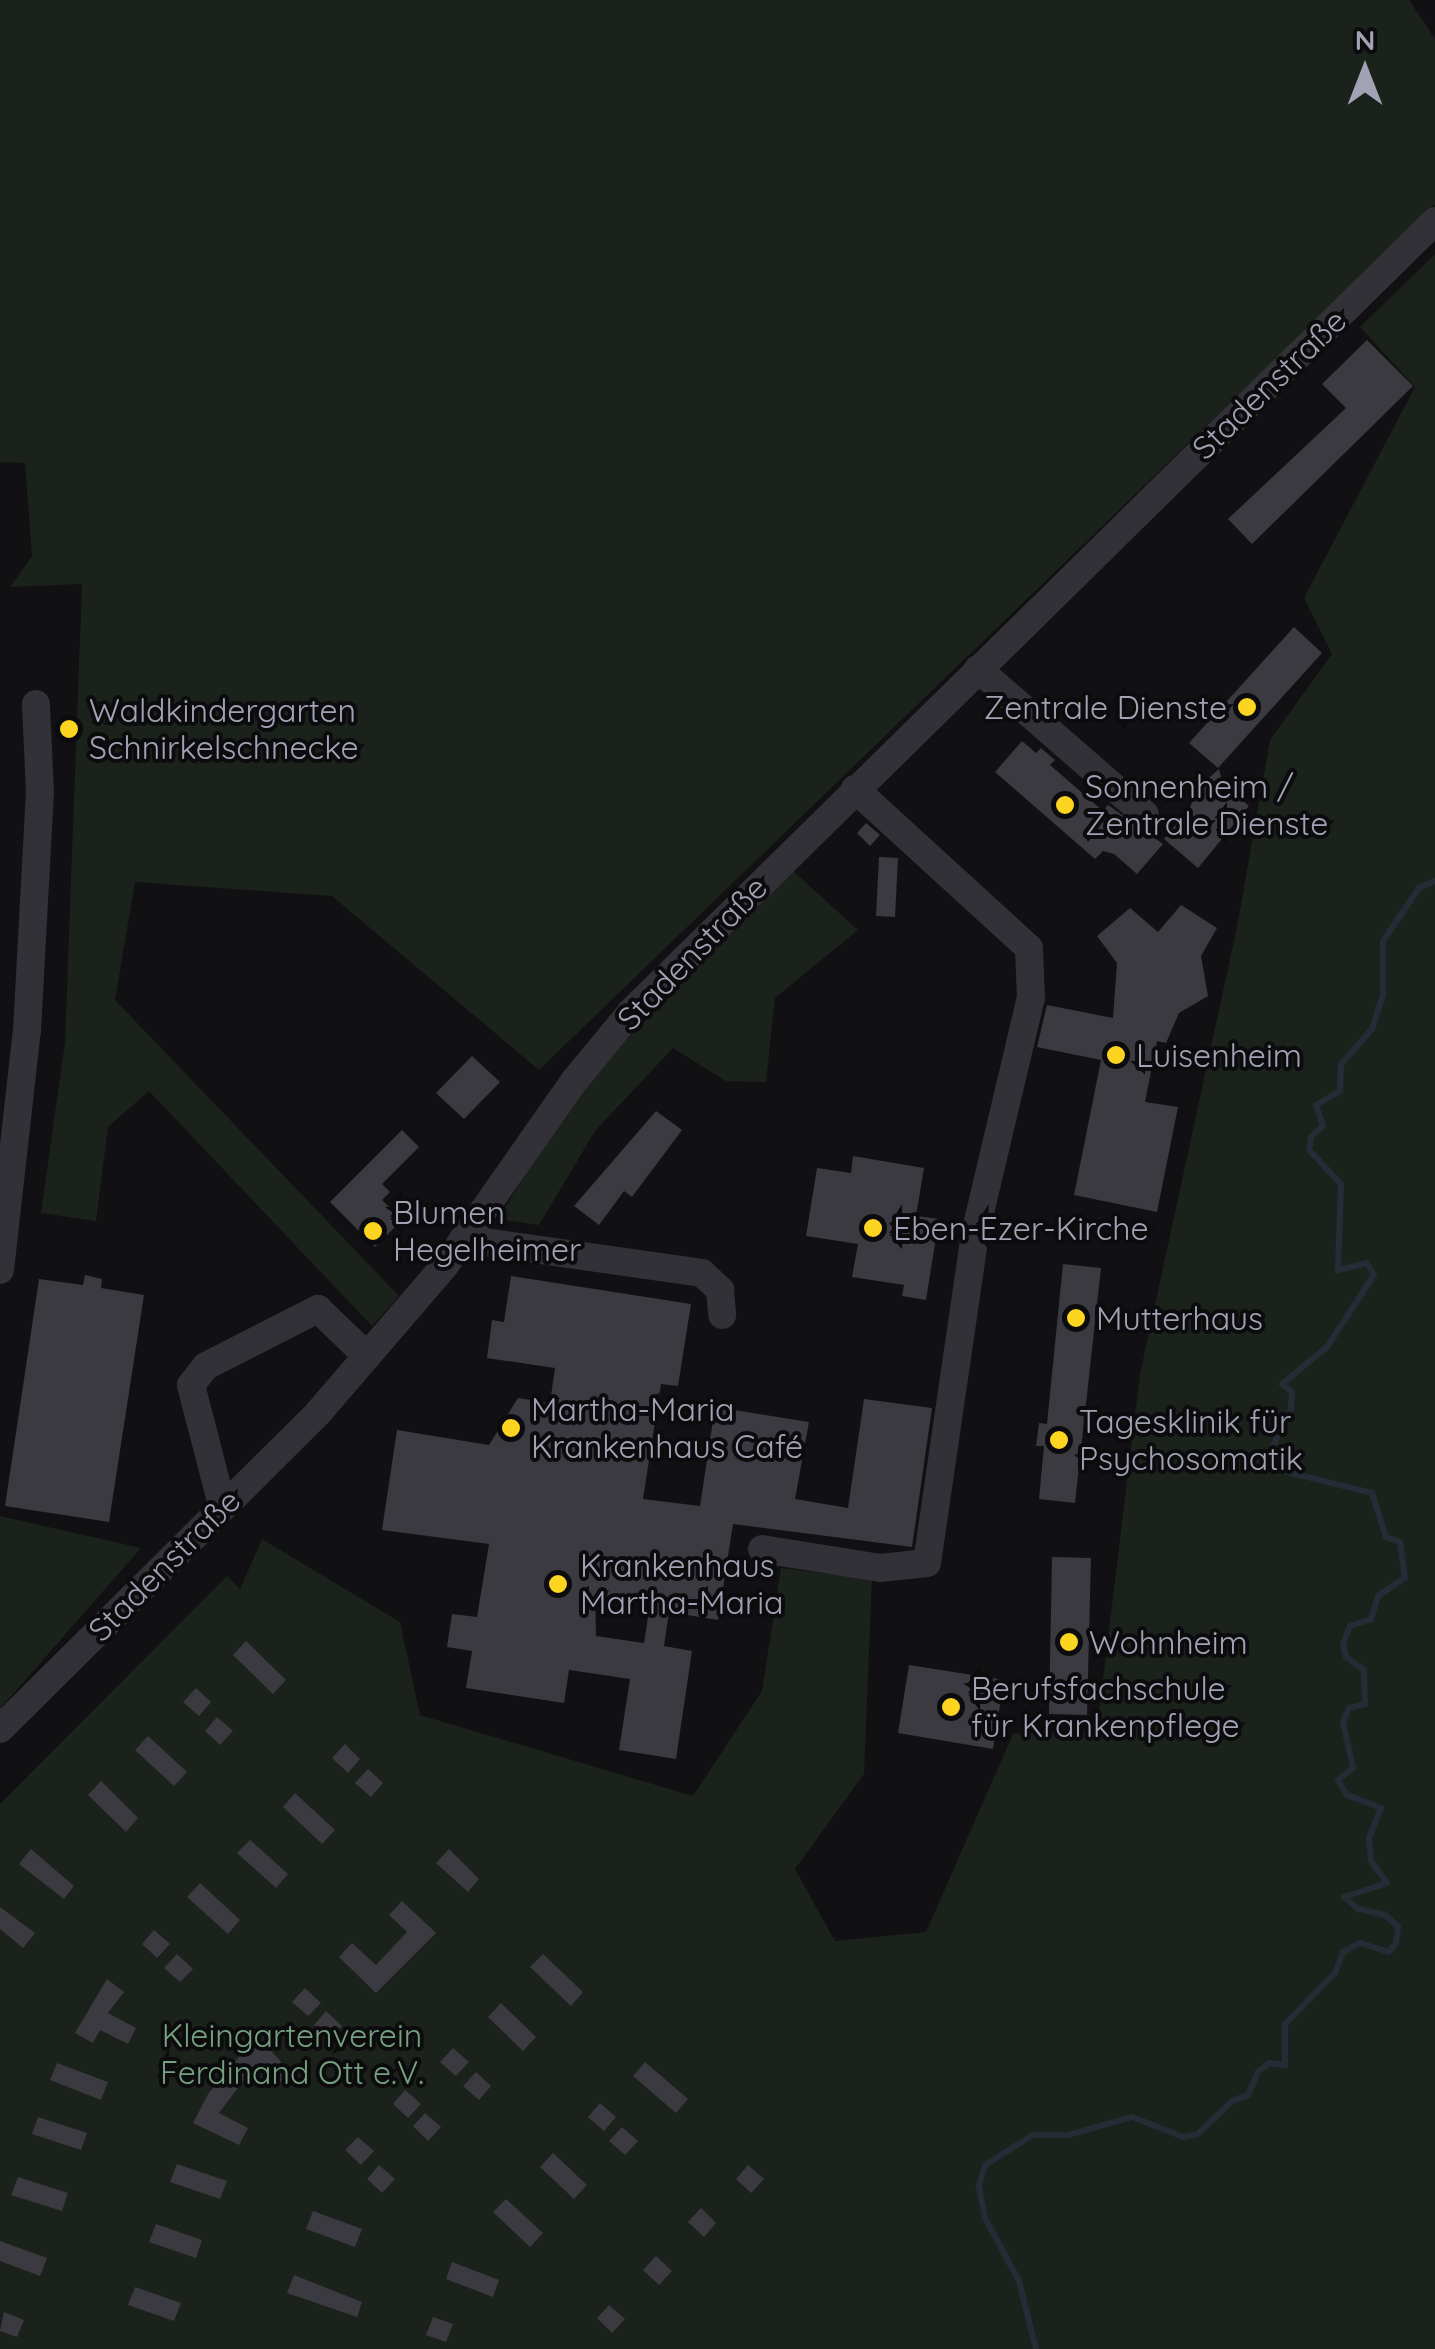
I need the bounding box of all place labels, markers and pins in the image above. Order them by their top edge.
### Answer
place label: Zentrale Dienste [984,688,1227,726]
place label: Waldkindergarten Schnirkelschnecke [89,692,359,767]
marker: Zentrale Dienste [1236,696,1258,718]
marker: Waldkindergarten Schnirkelschnecke [58,718,80,740]
place label: Sonnenheim / Zentrale Dienste [1085,768,1328,843]
marker: Sonnenheim / Zentrale Dienste [1054,794,1076,816]
place label: Luisenheim [1136,1036,1302,1074]
marker: Luisenheim [1105,1044,1127,1066]
place label: Blumen Hegelheimer [393,1194,581,1269]
place label: Eben-Ezer-Kirche [893,1209,1149,1247]
marker: Eben-Ezer-Kirche [862,1217,884,1239]
marker: Blumen Hegelheimer [362,1220,384,1242]
place label: Mutterhaus [1096,1299,1263,1337]
marker: Mutterhaus [1065,1307,1087,1329]
place label: Martha-Maria Krankenhaus Café [531,1391,803,1466]
place label: Tagesklinik für Psychosomatik [1079,1403,1303,1478]
marker: Martha-Maria Krankenhaus Café [500,1417,522,1439]
marker: Tagesklinik für Psychosomatik [1048,1429,1070,1451]
place label: Krankenhaus Martha-Maria [580,1547,783,1622]
marker: Krankenhaus Martha-Maria [545,1571,571,1597]
place label: Wohnheim [1089,1623,1248,1661]
marker: Wohnheim [1058,1631,1080,1653]
place label: Berufsfachschule für Krankenpflege [971,1670,1240,1745]
marker: Berufsfachschule für Krankenpflege [940,1696,962,1718]

